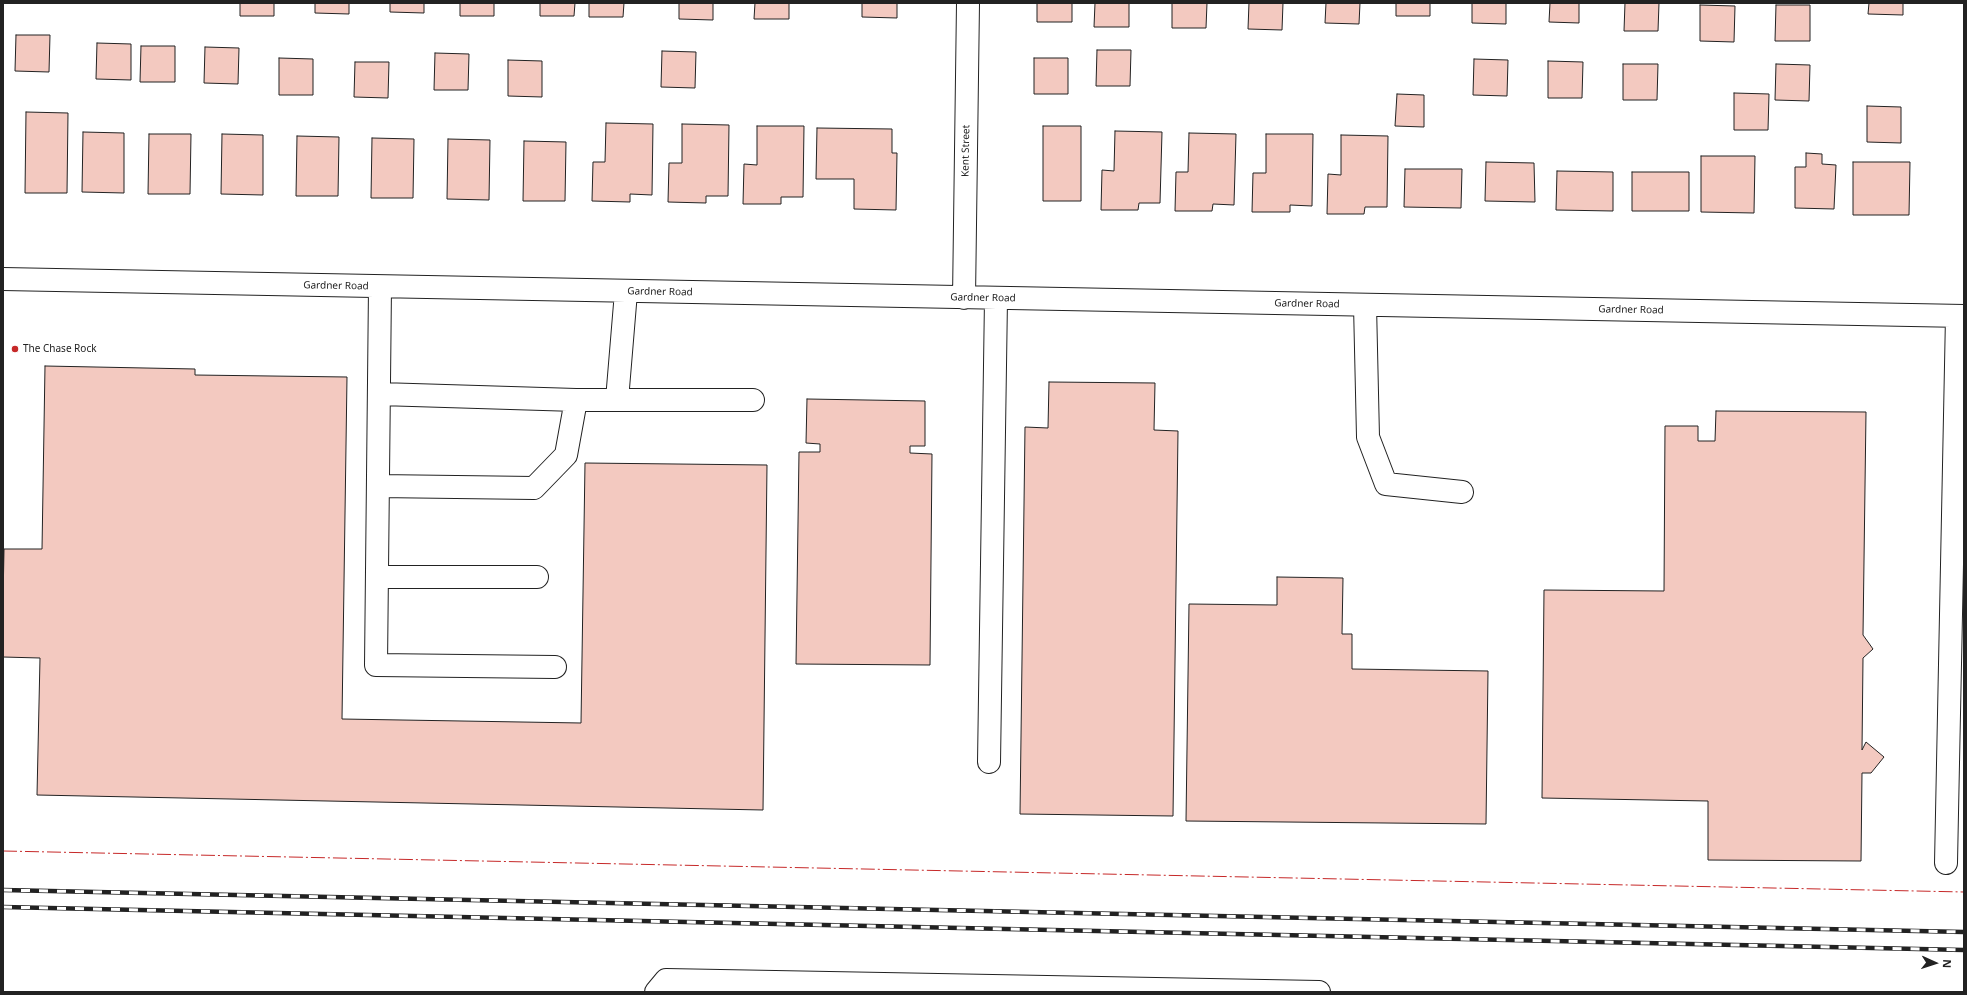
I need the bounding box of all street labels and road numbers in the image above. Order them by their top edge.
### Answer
street label: Kent Street [960,125,972,177]
street label: Gardner Road [303,279,369,293]
street label: Gardner Road [627,285,693,299]
street label: Gardner Road [950,291,1016,305]
street label: Gardner Road [1274,297,1340,311]
street label: Gardner Road [1598,303,1664,317]

